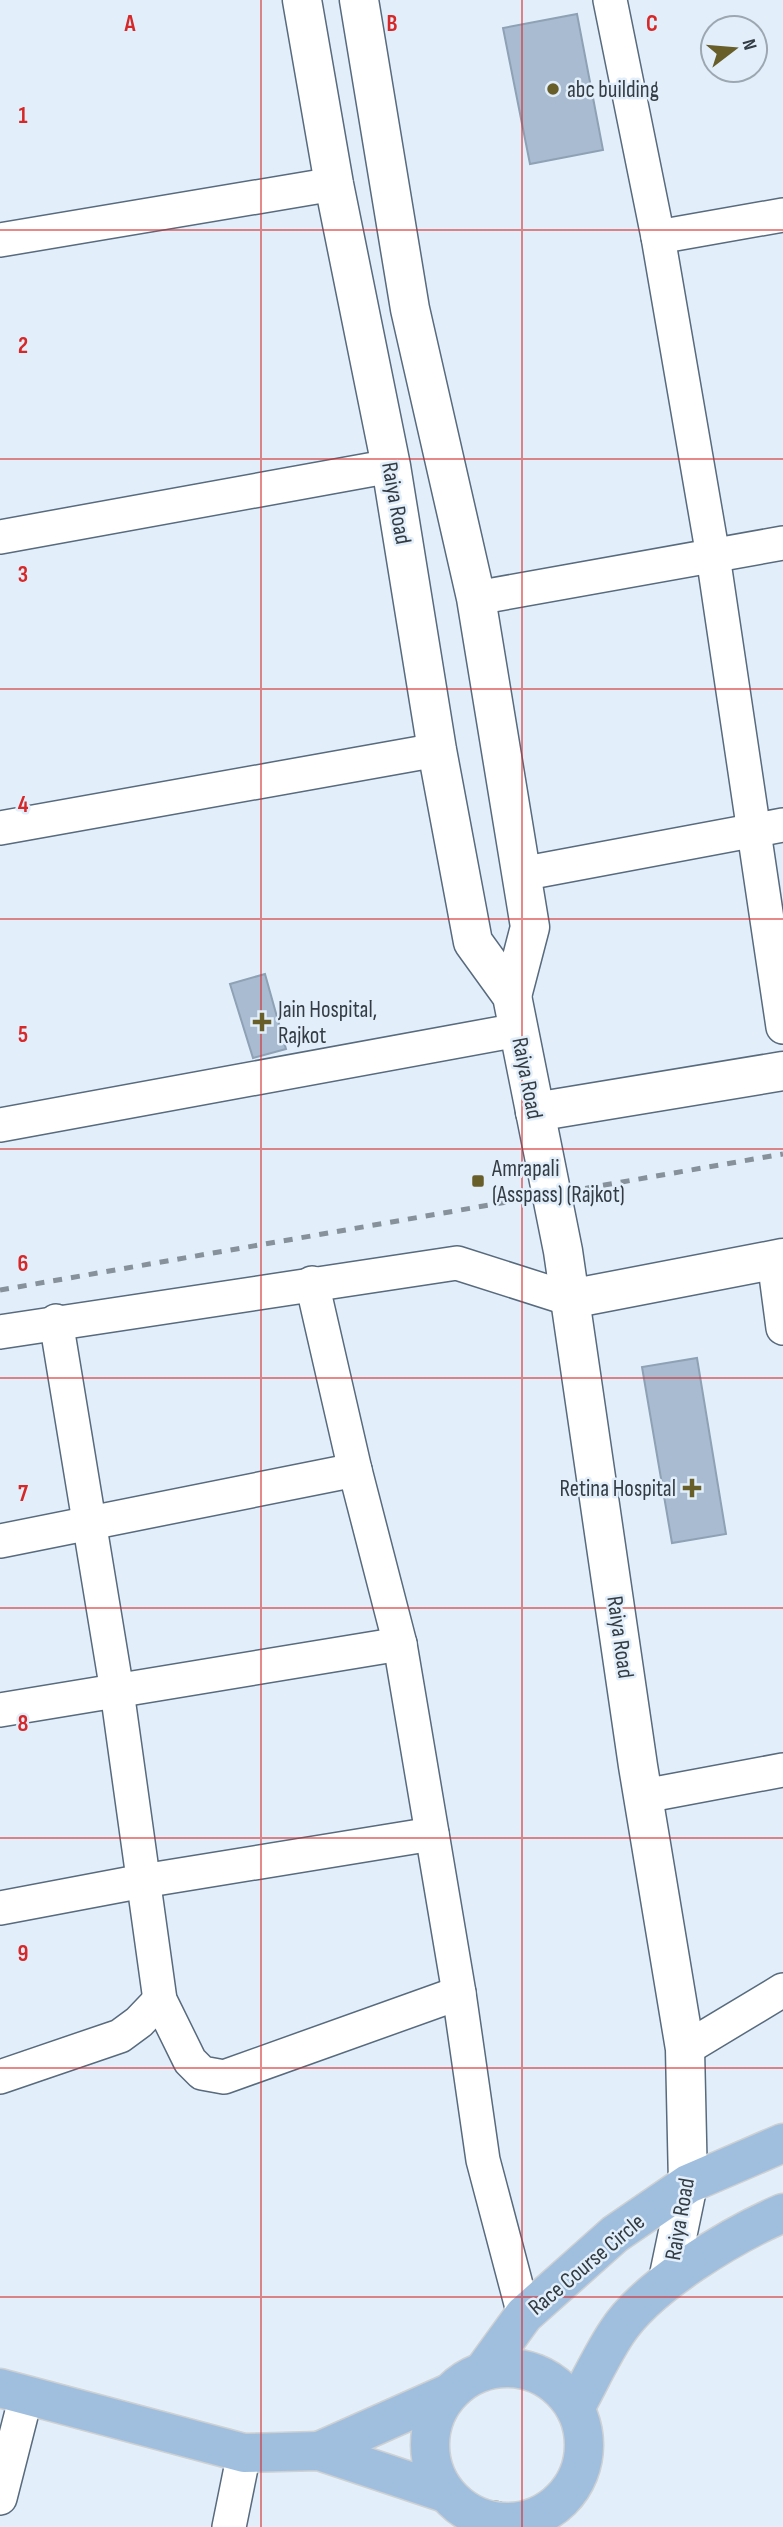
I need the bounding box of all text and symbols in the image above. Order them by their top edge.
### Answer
text: A [124,10,137,38]
text: B [387,10,398,38]
text: C [646,10,658,38]
north arrow [699,14,769,84]
text: N [736,37,761,53]
place label: abc building [567,76,659,104]
marker: abc building [545,81,561,97]
text: 1 [18,102,28,130]
text: 2 [18,332,28,360]
street label: Raiya Road [375,460,417,546]
text: 3 [18,561,28,589]
text: 4 [18,791,29,819]
place label: Jain Hospital, Rajkot [277,996,377,1050]
marker: Jain Hospital, Rajkot [252,1012,272,1032]
text: 5 [18,1021,28,1049]
street label: Raiya Road [505,1035,549,1122]
place label: Amrapali (Asspass) (Rajkot) [491,1155,625,1209]
marker: Amrapali (Asspass) (Rajkot) [470,1173,486,1189]
text: 6 [18,1250,28,1278]
place label: Retina Hospital [560,1475,676,1503]
marker: Retina Hospital [682,1478,702,1498]
text: 7 [18,1480,28,1508]
street label: Raiya Road [600,1594,640,1680]
text: 8 [18,1710,29,1738]
text: 9 [18,1940,28,1968]
street label: Raiya Road [659,2176,701,2262]
street label: Race Course Circle [523,2208,650,2321]

